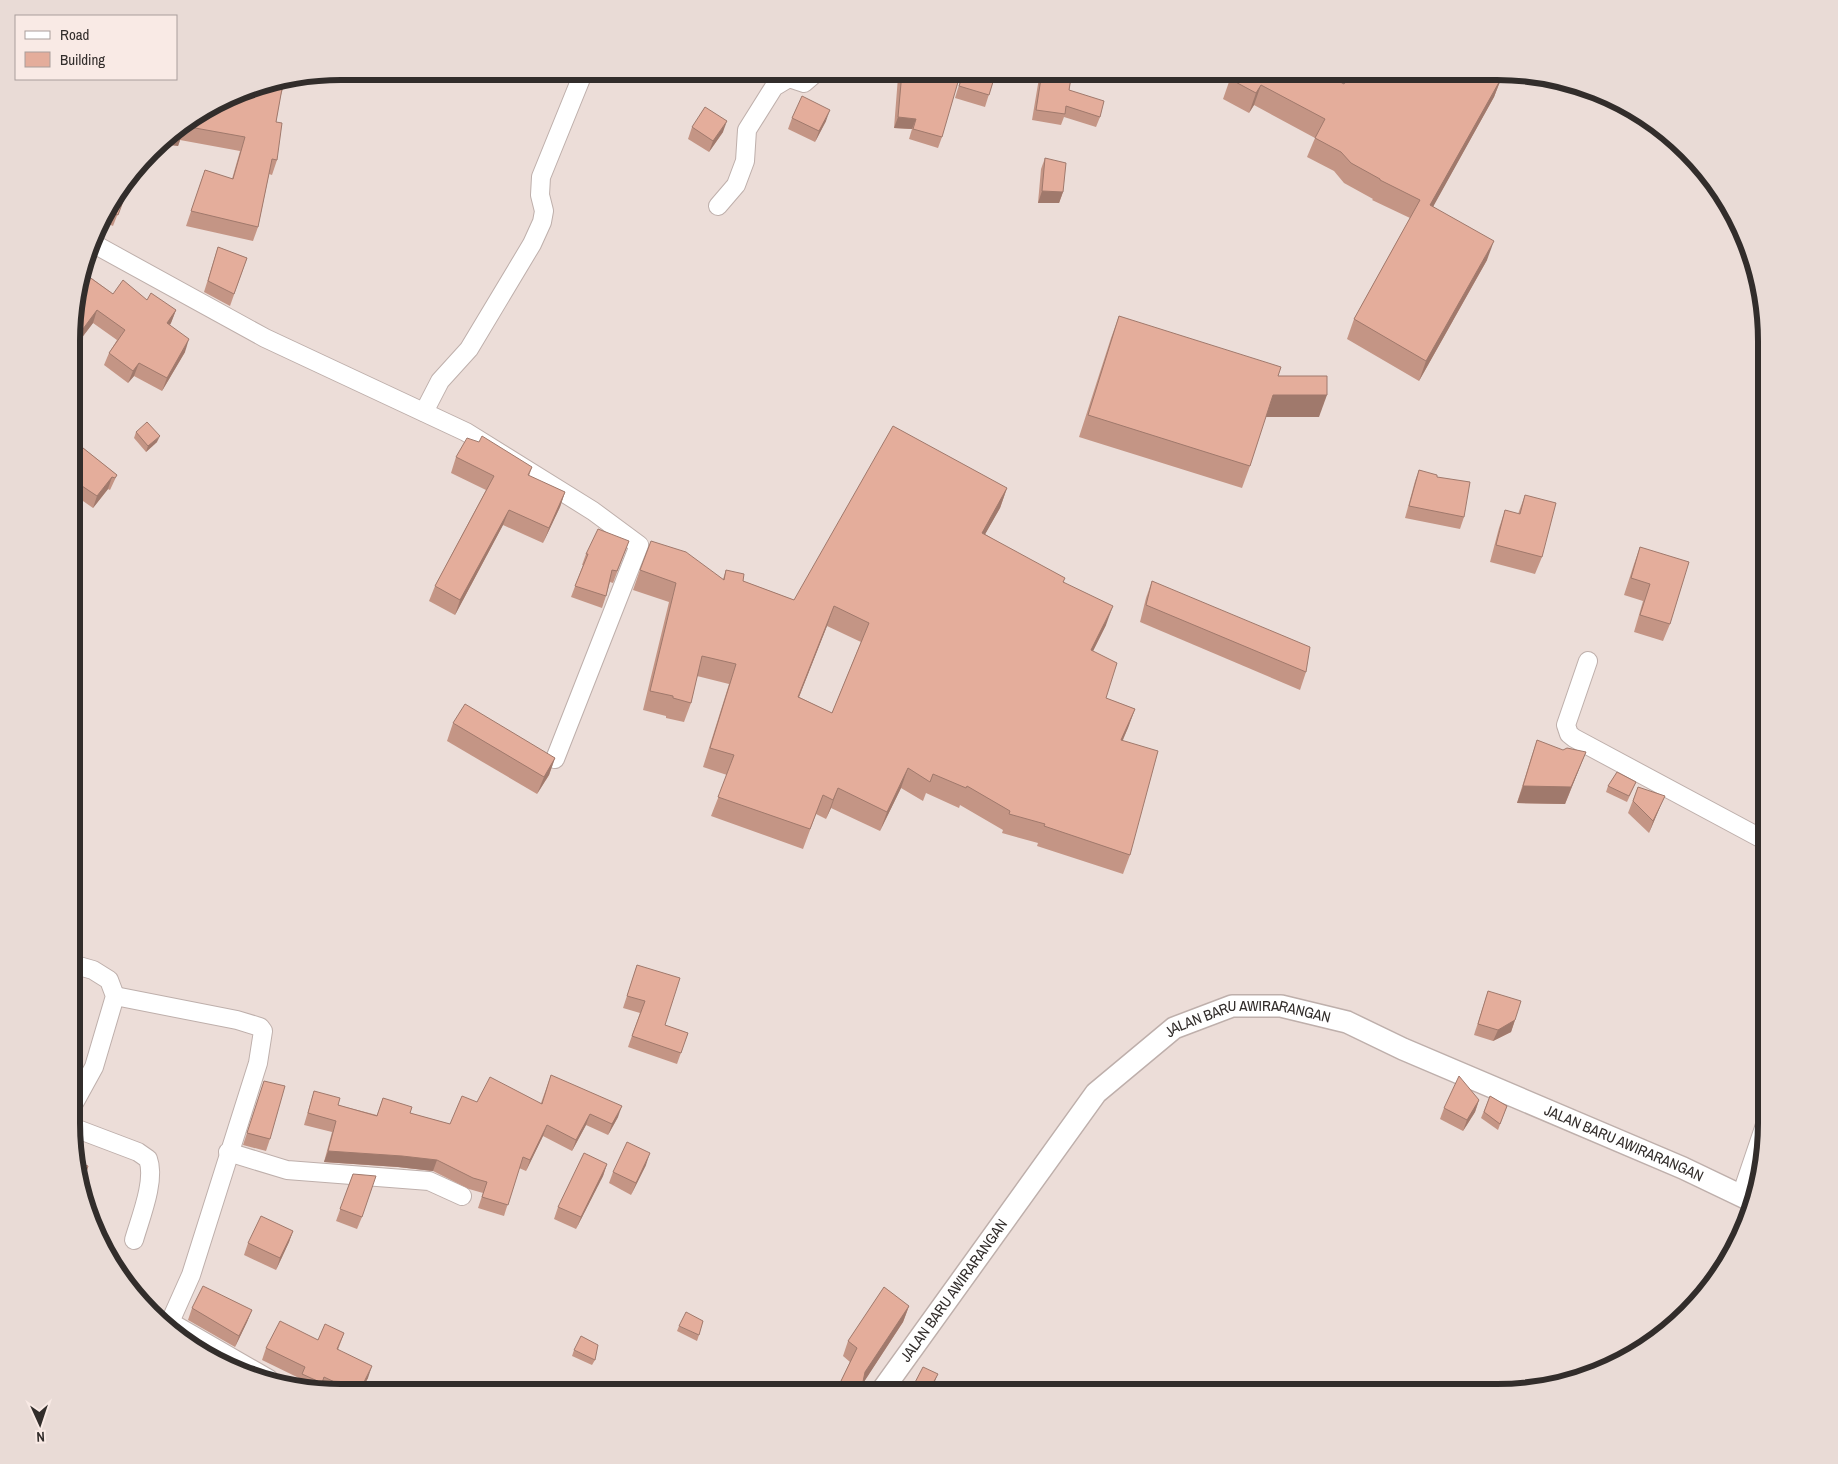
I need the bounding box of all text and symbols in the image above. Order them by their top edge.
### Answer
legend [15,15,178,80]
text: Road [60,24,89,45]
text: Building [60,49,105,70]
street label: JALAN BARU AWIRARANGAN [1160,995,1333,1042]
street label: JALAN BARU AWIRARANGAN [1541,1099,1707,1186]
street label: JALAN BARU AWIRARANGAN [895,1215,1012,1366]
north arrow [15,1399,65,1449]
text: N [36,1428,45,1446]

